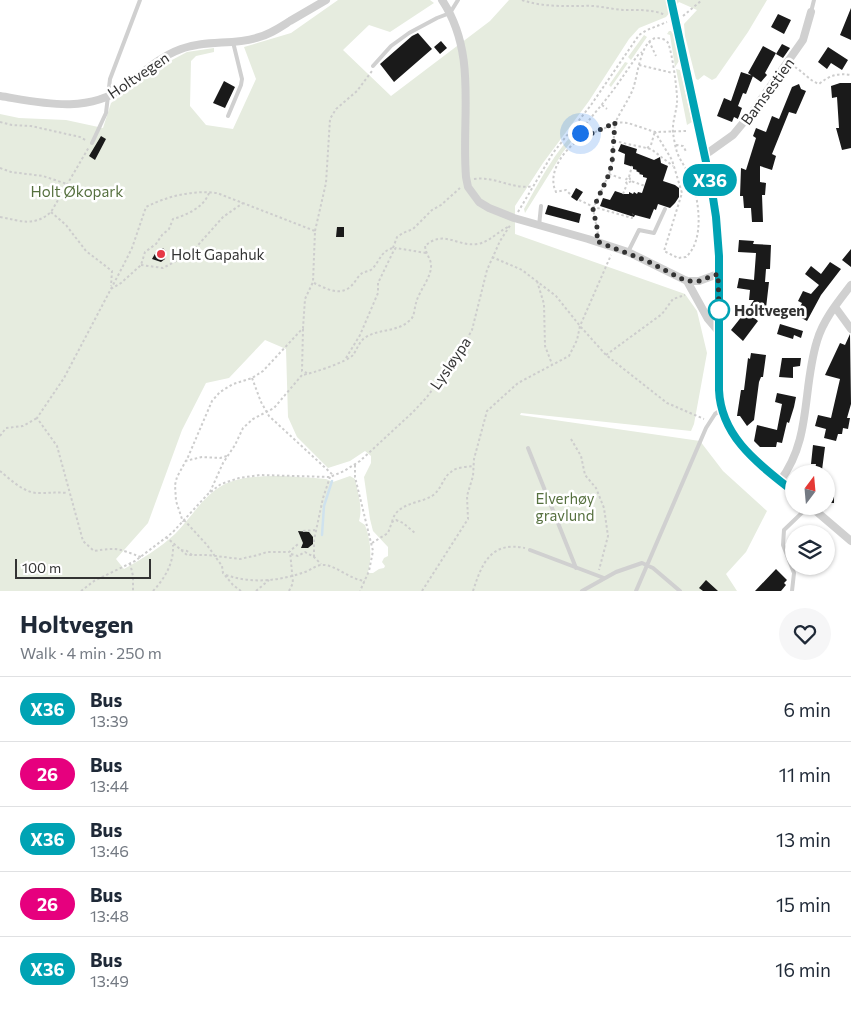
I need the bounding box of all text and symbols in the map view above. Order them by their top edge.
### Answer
street label: Holtvegen [104,48,172,102]
street label: Bamsestien [737,54,797,128]
your location [568,121,593,146]
line badge: X36 [681,164,739,196]
text: X36 [693,169,727,191]
park label: Holt Økopark [31,182,123,200]
place label: Holt Gapahuk [171,245,265,263]
marker: Holt Gapahuk [155,248,167,260]
marker: Holtvegen [708,299,730,321]
place label: Holtvegen [734,301,805,319]
street label: Lysløypa [426,333,474,393]
north arrow [785,465,835,515]
map controls [785,465,835,575]
park label: Elverhøy gravlund [535,489,595,524]
button: layers [785,525,835,575]
scale bar [15,556,151,579]
text: 100 m [22,559,61,576]
button: heart [779,608,831,660]
text: Holtvegen [20,609,134,638]
text: Walk · 4 min · 250 m [20,643,162,662]
text: Bus [90,688,122,711]
text: X36 [30,698,65,720]
text: 6 min [783,698,831,721]
text: 13:39 [90,711,129,730]
text: Bus [90,753,122,776]
text: 26 [37,763,58,785]
text: 11 min [779,763,831,786]
text: 13:44 [90,776,129,795]
text: Bus [90,818,122,841]
text: X36 [30,828,65,850]
text: 13 min [776,828,831,851]
text: 13:46 [90,841,129,860]
text: Bus [90,883,122,906]
text: 26 [37,893,58,915]
text: 15 min [776,893,831,916]
text: 13:48 [90,906,129,925]
text: Bus [90,948,122,971]
text: X36 [30,958,65,980]
text: 16 min [775,958,831,981]
text: 13:49 [90,971,129,990]

